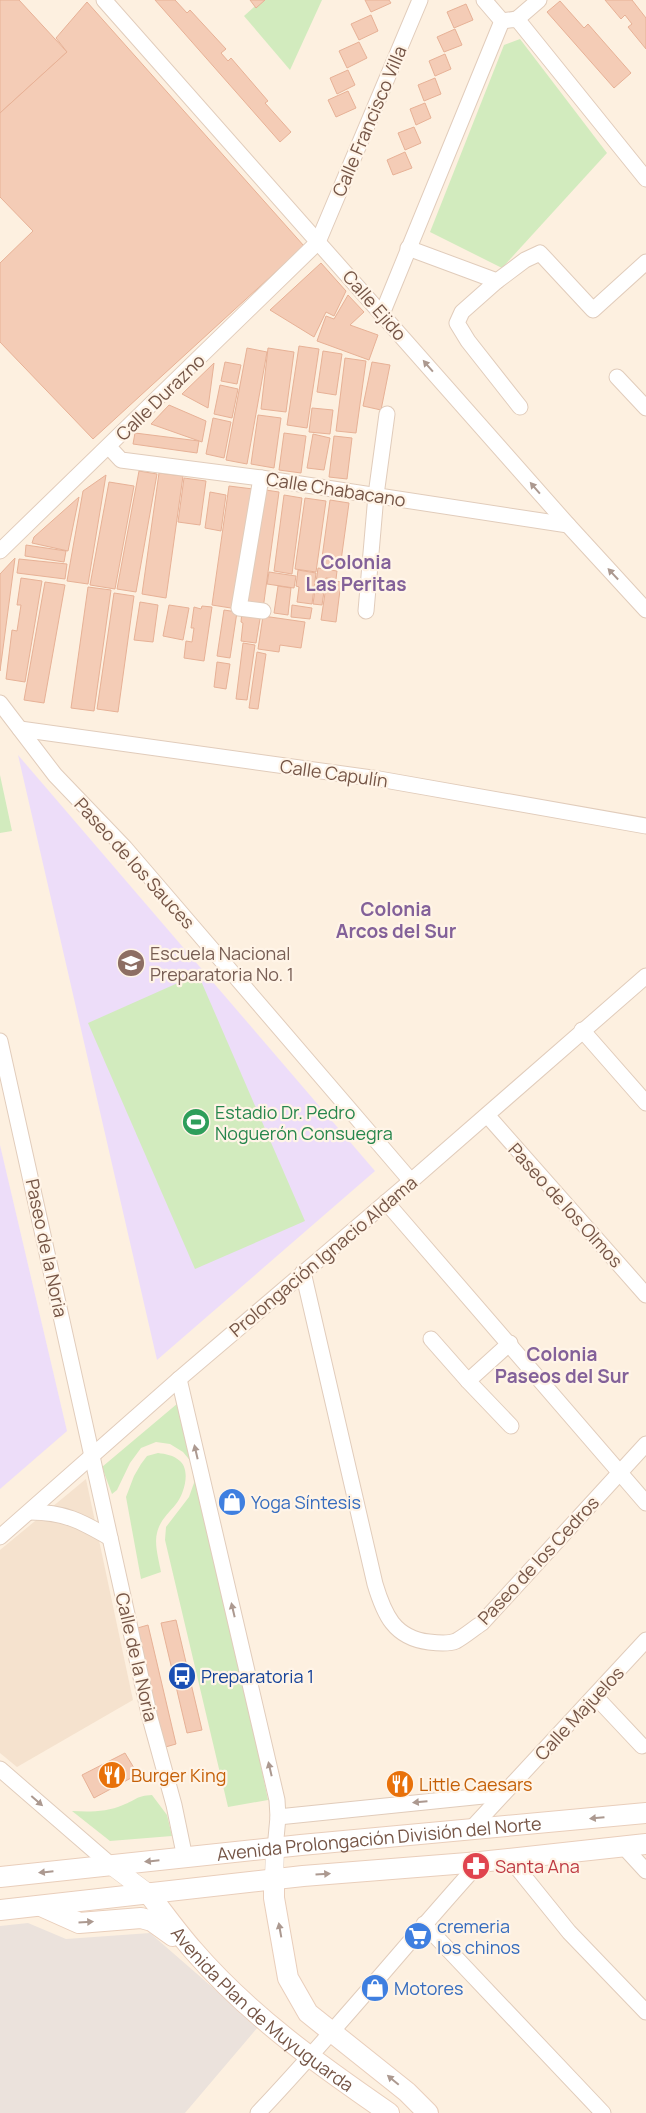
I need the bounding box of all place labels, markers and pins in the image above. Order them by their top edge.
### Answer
place label: Escuela Nacional Preparatoria No. 1 [150,941,294,986]
school or university icon: Escuela Nacional Preparatoria No. 1 [116,948,146,978]
place label: Estadio Dr. Pedro Noguerón Consuegra [215,1100,393,1145]
sports icon: Estadio Dr. Pedro Noguerón Consuegra [181,1107,211,1137]
shop icon: Yoga Síntesis [217,1487,247,1517]
place label: Yoga Síntesis [251,1490,361,1514]
bus stop icon: Preparatoria 1 [167,1661,197,1691]
place label: Preparatoria 1 [201,1664,314,1688]
restaurant icon: Burger King [97,1760,127,1790]
place label: Burger King [131,1763,226,1787]
restaurant icon: Little Caesars [385,1769,415,1799]
place label: Little Caesars [419,1772,533,1796]
pharmacy icon: Santa Ana [461,1851,491,1881]
place label: Santa Ana [495,1854,580,1878]
place label: cremeria los chinos [437,1914,520,1959]
supermarket icon: cremeria los chinos [403,1921,433,1951]
shop icon: Motores [360,1973,390,2003]
place label: Motores [394,1976,464,2000]

